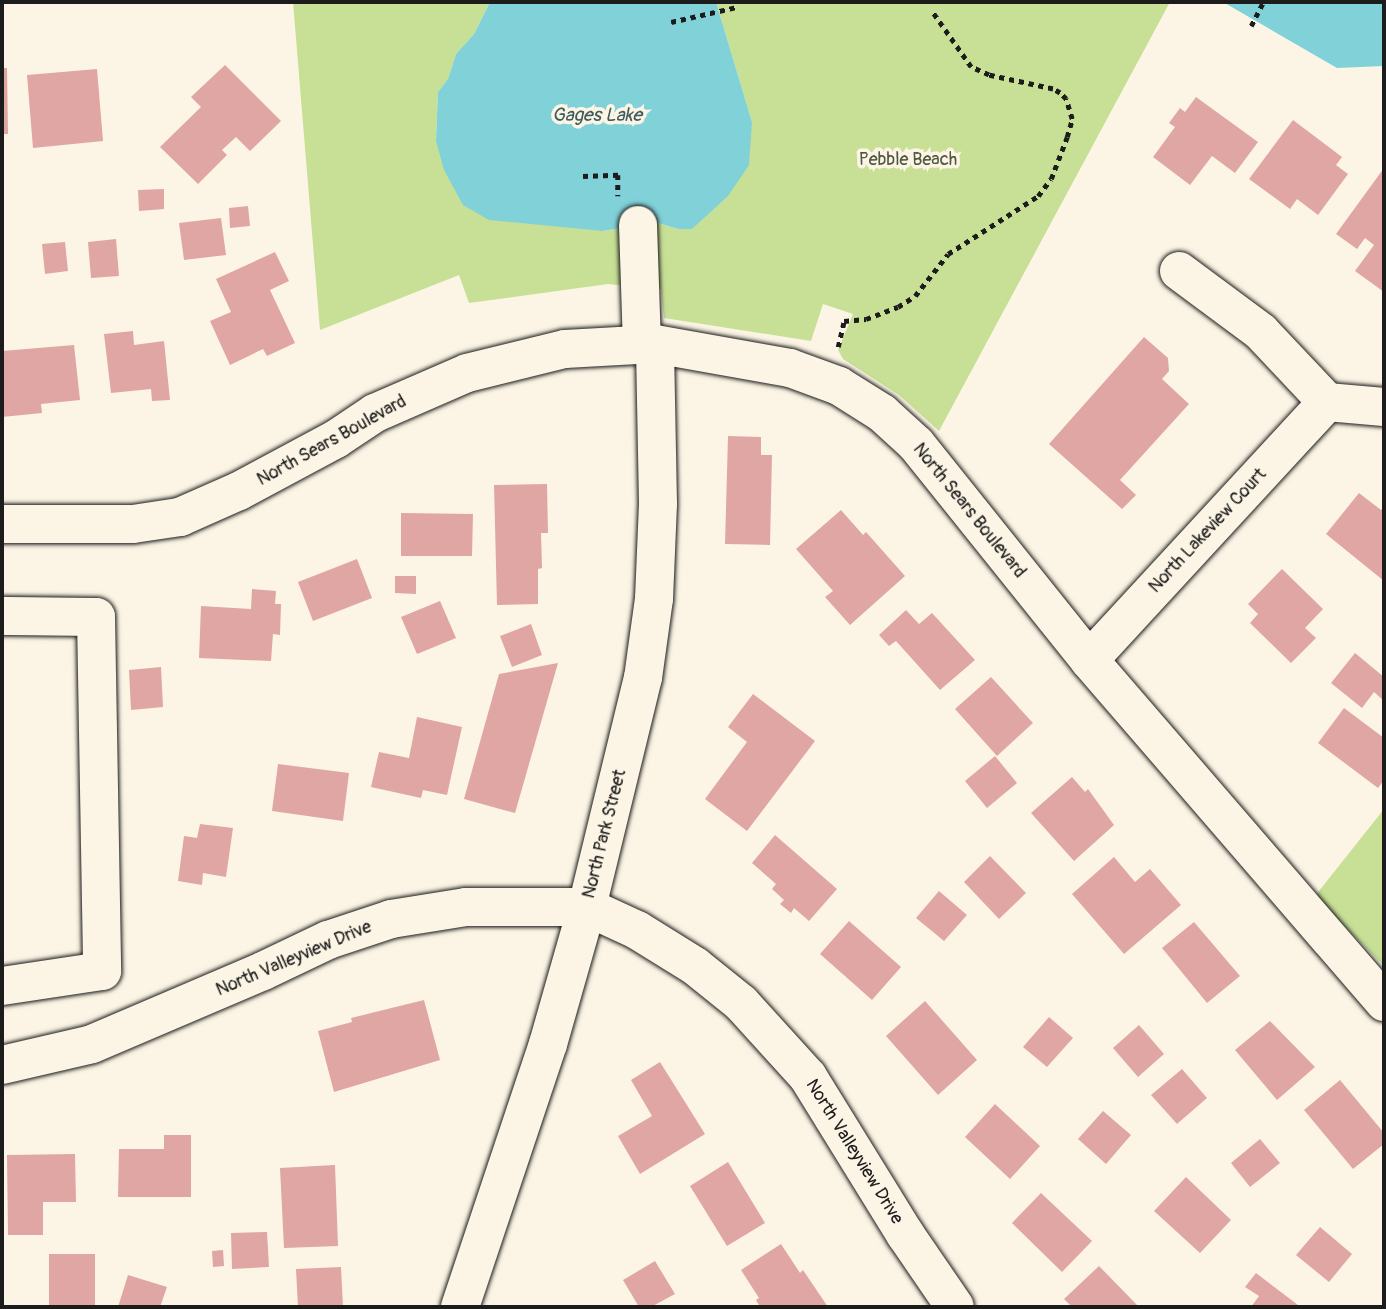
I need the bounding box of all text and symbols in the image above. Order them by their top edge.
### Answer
water label: Gages Lake [552,105,642,127]
park label: Pebble Beach [859,149,957,171]
street label: North Sears Boulevard [254,391,410,491]
street label: North Sears Boulevard [908,439,1030,583]
street label: North Lakeview Court [1145,464,1271,598]
street label: North Park Street [579,767,631,901]
street label: North Valleyview Drive [213,916,375,1002]
street label: North Valleyview Drive [801,1076,907,1228]

